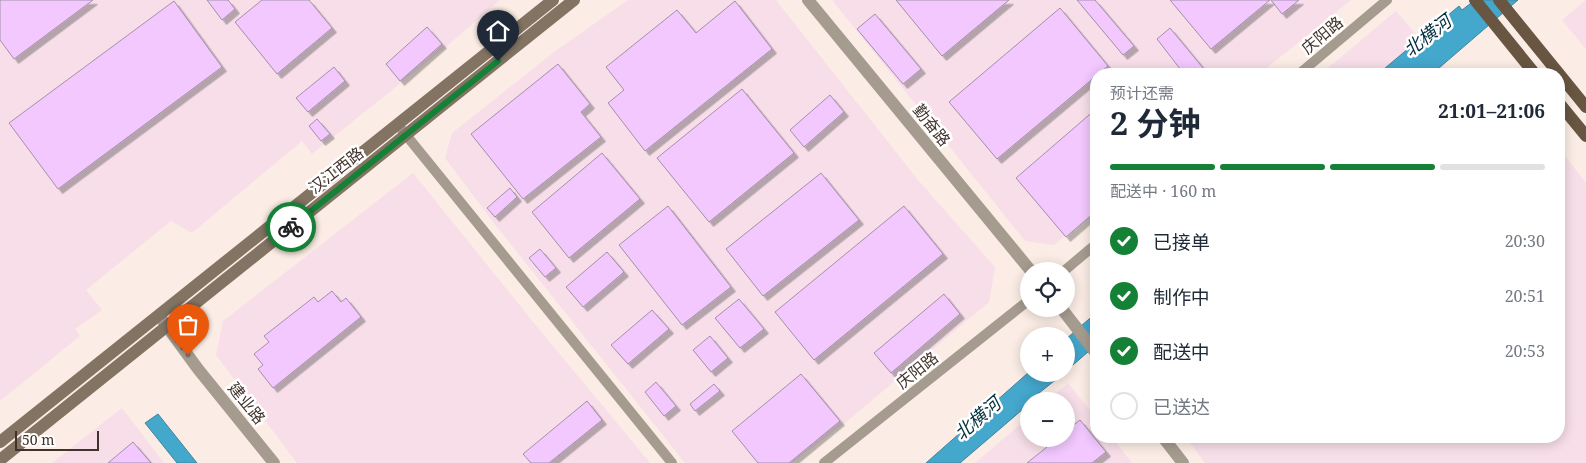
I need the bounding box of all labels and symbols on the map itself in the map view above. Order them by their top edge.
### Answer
water label: 北横河 [1398,7,1458,61]
pin [477,10,519,61]
street label: 庆阳路 [1297,11,1347,59]
street label: 勤奋路 [908,99,956,151]
street label: 汉江西路 [304,142,368,198]
courier [266,202,316,252]
pin [167,304,209,355]
street label: 庆阳路 [891,346,943,394]
street label: 建业路 [223,377,271,429]
water label: 北横河 [949,389,1008,445]
scale bar [15,428,99,451]

